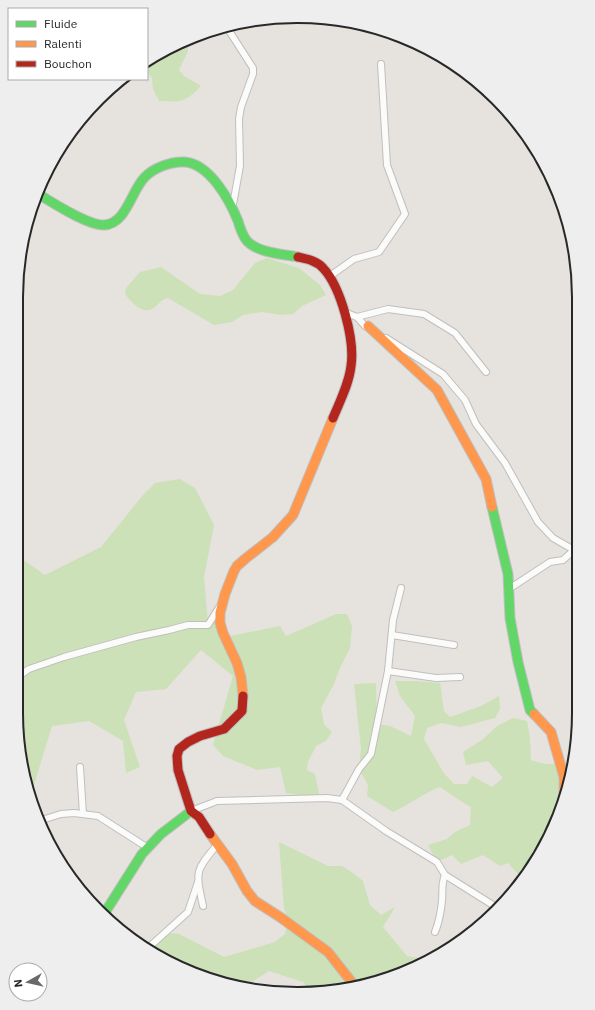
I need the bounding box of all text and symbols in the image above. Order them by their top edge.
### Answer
legend [8,8,148,80]
text: Fluide [44,16,78,31]
text: Ralenti [44,36,82,51]
text: Bouchon [44,56,92,71]
north arrow [8,962,48,1002]
text: N [11,978,26,988]

